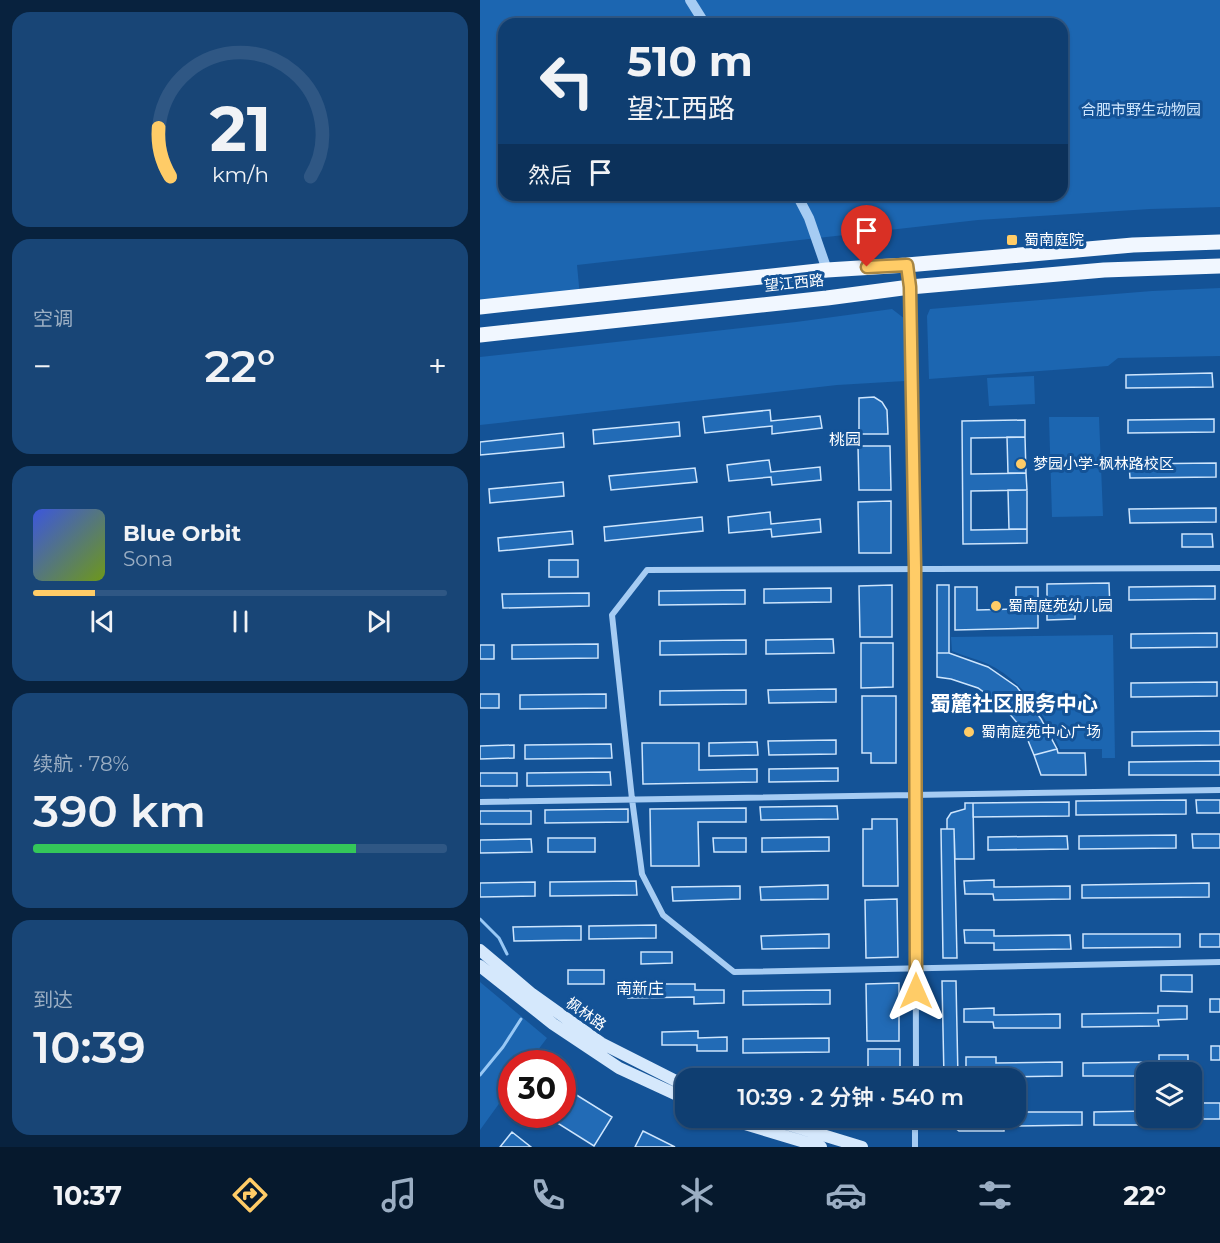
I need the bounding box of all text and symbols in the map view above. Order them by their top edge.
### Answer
text: 510 m [627,35,753,87]
icon: left [528,42,606,120]
text: 21 [209,91,271,167]
text: 望江西路 [627,92,735,125]
park label: 合肥市野生动物园 [1081,100,1201,119]
icon: arrive [584,156,617,189]
text: km/h [211,161,269,187]
text: 然后 [528,162,572,189]
pin [841,205,892,267]
icon: arrive [850,214,883,247]
place label: 蜀南庭院 [1024,230,1084,249]
marker: 蜀南庭院 [1005,233,1019,247]
street label: 望江西路 [763,270,825,295]
text: 空调 [33,307,73,331]
text: 22° [204,338,276,393]
text: − [33,346,52,386]
text: + [428,346,447,386]
district label: 桃园 [829,430,861,449]
place label: 梦园小学-枫林路校区 [1033,454,1174,473]
marker: 梦园小学-枫林路校区 [1014,457,1028,471]
text: Blue Orbit [123,520,241,547]
text: Sona [123,547,173,571]
place label: 蜀南庭苑幼儿园 [1008,596,1113,615]
marker: 蜀南庭苑幼儿园 [989,599,1003,613]
icon: previous [86,605,119,638]
icon: pause [224,605,257,638]
icon: next [362,605,395,638]
district label: 蜀麓社区服务中心 [930,691,1098,716]
place label: 蜀南庭苑中心广场 [981,722,1101,741]
marker: 蜀南庭苑中心广场 [962,725,976,739]
text: 续航 · 78% [33,752,129,776]
text: 390 km [33,783,206,838]
position arrow [884,959,948,1023]
district label: 南新庄 [616,979,664,998]
text: 到达 [33,988,73,1012]
street label: 枫林路 [562,993,610,1034]
text: 10:39 [33,1019,146,1074]
speed limit sign: 30 [498,1050,576,1128]
map controls [1136,1062,1202,1128]
button: layers [1136,1062,1202,1128]
text: 10:39 · 2 分钟 · 540 m [737,1084,964,1111]
icon: directions [229,1174,271,1216]
icon: music [378,1174,420,1216]
icon: phone [527,1174,569,1216]
icon: climate [676,1174,718,1216]
icon: car [825,1174,867,1216]
icon: filters [974,1174,1016,1216]
text: 10:37 [54,1179,122,1212]
text: 22° [1123,1179,1166,1212]

